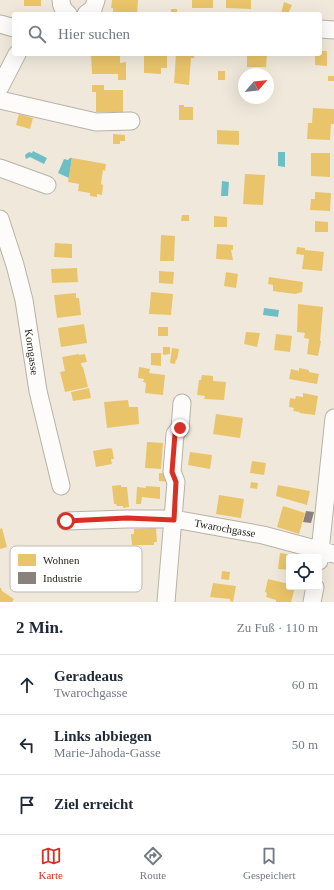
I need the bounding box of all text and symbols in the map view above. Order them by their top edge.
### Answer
search box [12,12,322,56]
icon: search [26,23,48,45]
text: Hier suchen [58,26,130,42]
north arrow [238,68,274,104]
street label: Korngasse [23,328,41,376]
route end [171,419,189,437]
route start [57,512,75,530]
street label: Twarochgasse [193,517,257,539]
legend [10,546,142,592]
text: Wohnen [43,554,80,566]
map controls [286,554,322,590]
button: locate [286,554,322,590]
text: Industrie [43,572,82,584]
text: 2 Min. [16,618,63,637]
text: Zu Fuß · 110 m [237,620,318,635]
text: Geradeaus [54,668,123,684]
icon: ahead [16,674,38,696]
text: 60 m [292,677,318,692]
text: Twarochgasse [54,685,127,700]
text: Links abbiegen [54,728,152,744]
icon: left [16,734,38,756]
text: 50 m [292,737,318,752]
text: Marie-Jahoda-Gasse [54,745,161,760]
icon: arrive [16,794,38,816]
text: Ziel erreicht [54,796,133,812]
tab: Karte [38,845,63,881]
tab: Route [140,845,166,881]
tab: Gespeichert [243,845,296,881]

